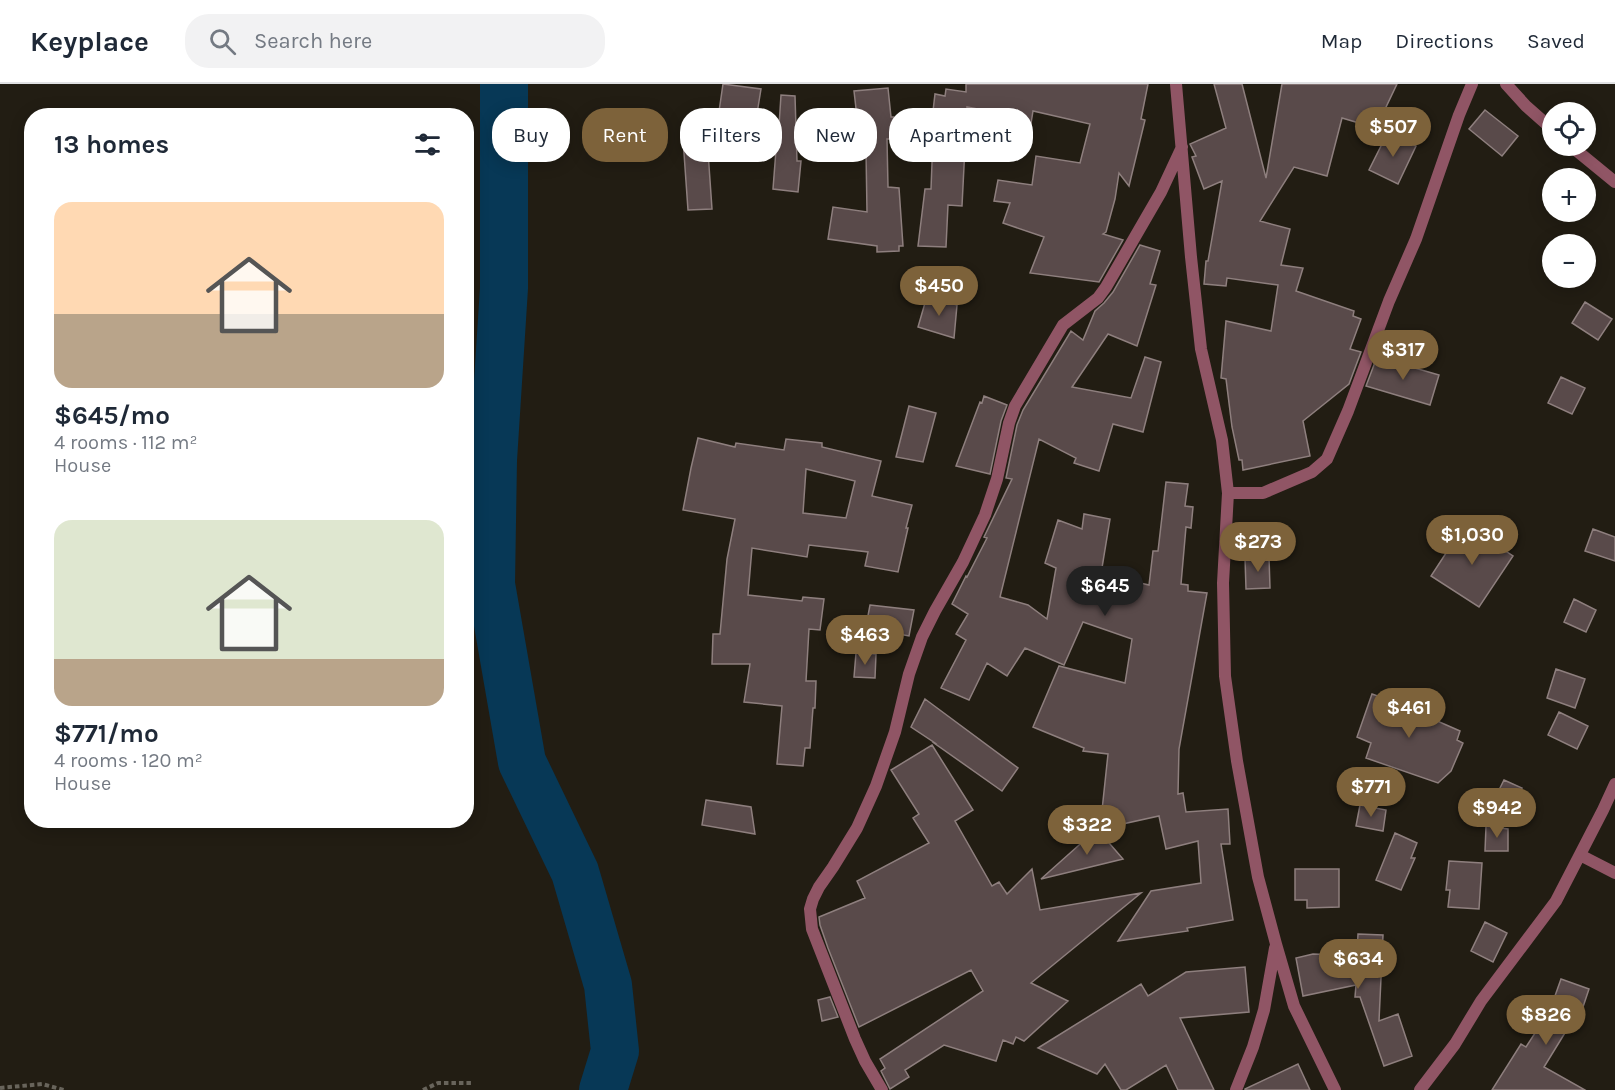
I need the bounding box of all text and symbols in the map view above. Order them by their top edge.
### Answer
search box [185,14,605,68]
text: Keyplace [30,25,149,58]
icon: search [206,25,239,58]
text: Search here [254,28,372,54]
text: Map [1321,29,1362,53]
text: Directions [1395,29,1494,53]
text: Saved [1527,29,1585,53]
map controls [1542,102,1596,288]
button: locate [1542,102,1596,156]
pin: $507 [1357,107,1429,158]
chip: Buy [492,108,570,162]
chip: Rent [582,108,668,162]
chip: Filters [680,108,782,162]
chip: New [794,108,877,162]
chip: Apartment [889,108,1033,162]
text: $507 [1369,115,1417,138]
icon: filters [411,128,444,161]
text: 13 homes [54,129,169,160]
button: + [1542,168,1596,222]
button: − [1542,234,1596,288]
icon: home [195,241,303,349]
pin: $450 [903,266,975,317]
text: $450 [914,274,964,297]
pin: $317 [1367,330,1439,381]
text: $317 [1381,338,1425,361]
text: $645/mo [54,400,170,431]
text: 4 rooms · 112 m² [54,431,198,454]
text: House [54,454,111,477]
pin: $1,030 [1423,515,1521,566]
pin: $273 [1222,522,1294,573]
text: $1,030 [1440,523,1504,546]
text: $273 [1234,530,1282,553]
icon: home [195,559,303,667]
pin: $645 [1069,566,1141,617]
text: $645 [1080,574,1130,597]
pin: $463 [829,615,901,666]
text: $463 [840,623,890,646]
pin: $461 [1373,688,1445,739]
text: $461 [1387,696,1431,719]
text: $771/mo [54,718,159,749]
text: 4 rooms · 120 m² [54,749,203,772]
pin: $771 [1335,767,1407,818]
text: House [54,772,111,795]
text: $771 [1351,775,1391,798]
pin: $942 [1461,788,1533,839]
text: $942 [1472,796,1522,819]
pin: $322 [1051,805,1123,856]
text: $322 [1062,813,1112,836]
pin: $634 [1322,939,1394,990]
text: $634 [1333,947,1383,970]
pin: $826 [1510,995,1582,1046]
text: $826 [1521,1003,1571,1026]

